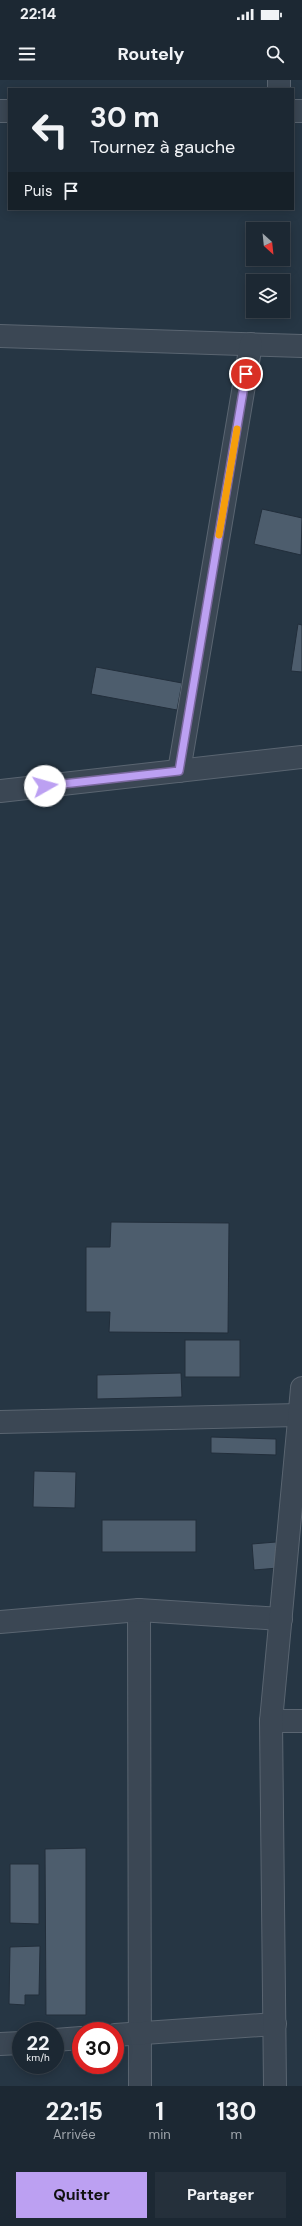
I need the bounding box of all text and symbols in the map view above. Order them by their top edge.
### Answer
text: 22:14 [20,4,56,24]
text: Routely [118,42,184,66]
icon: menu [16,43,38,65]
icon: search [264,43,286,65]
text: 30 m [90,99,160,136]
icon: left [24,104,76,156]
text: Tournez à gauche [90,135,235,159]
icon: arrive [60,180,82,202]
text: Puis [24,181,52,201]
north arrow [246,222,290,266]
map controls [246,222,290,318]
button: layers [246,274,290,318]
pin [229,357,263,391]
icon: arrive [235,363,257,385]
position arrow [24,765,66,807]
speed limit sign: 30 [72,2022,124,2074]
text: 22 [26,2030,50,2056]
text: km/h [26,2051,50,2064]
text: 22:15 [46,2096,103,2127]
text: 1 [155,2096,164,2127]
text: 130 [216,2096,256,2127]
text: Arrivée [53,2126,96,2143]
text: min [149,2126,171,2143]
text: m [231,2126,242,2143]
button: Quitter [16,2172,147,2218]
button: Partager [155,2172,286,2218]

